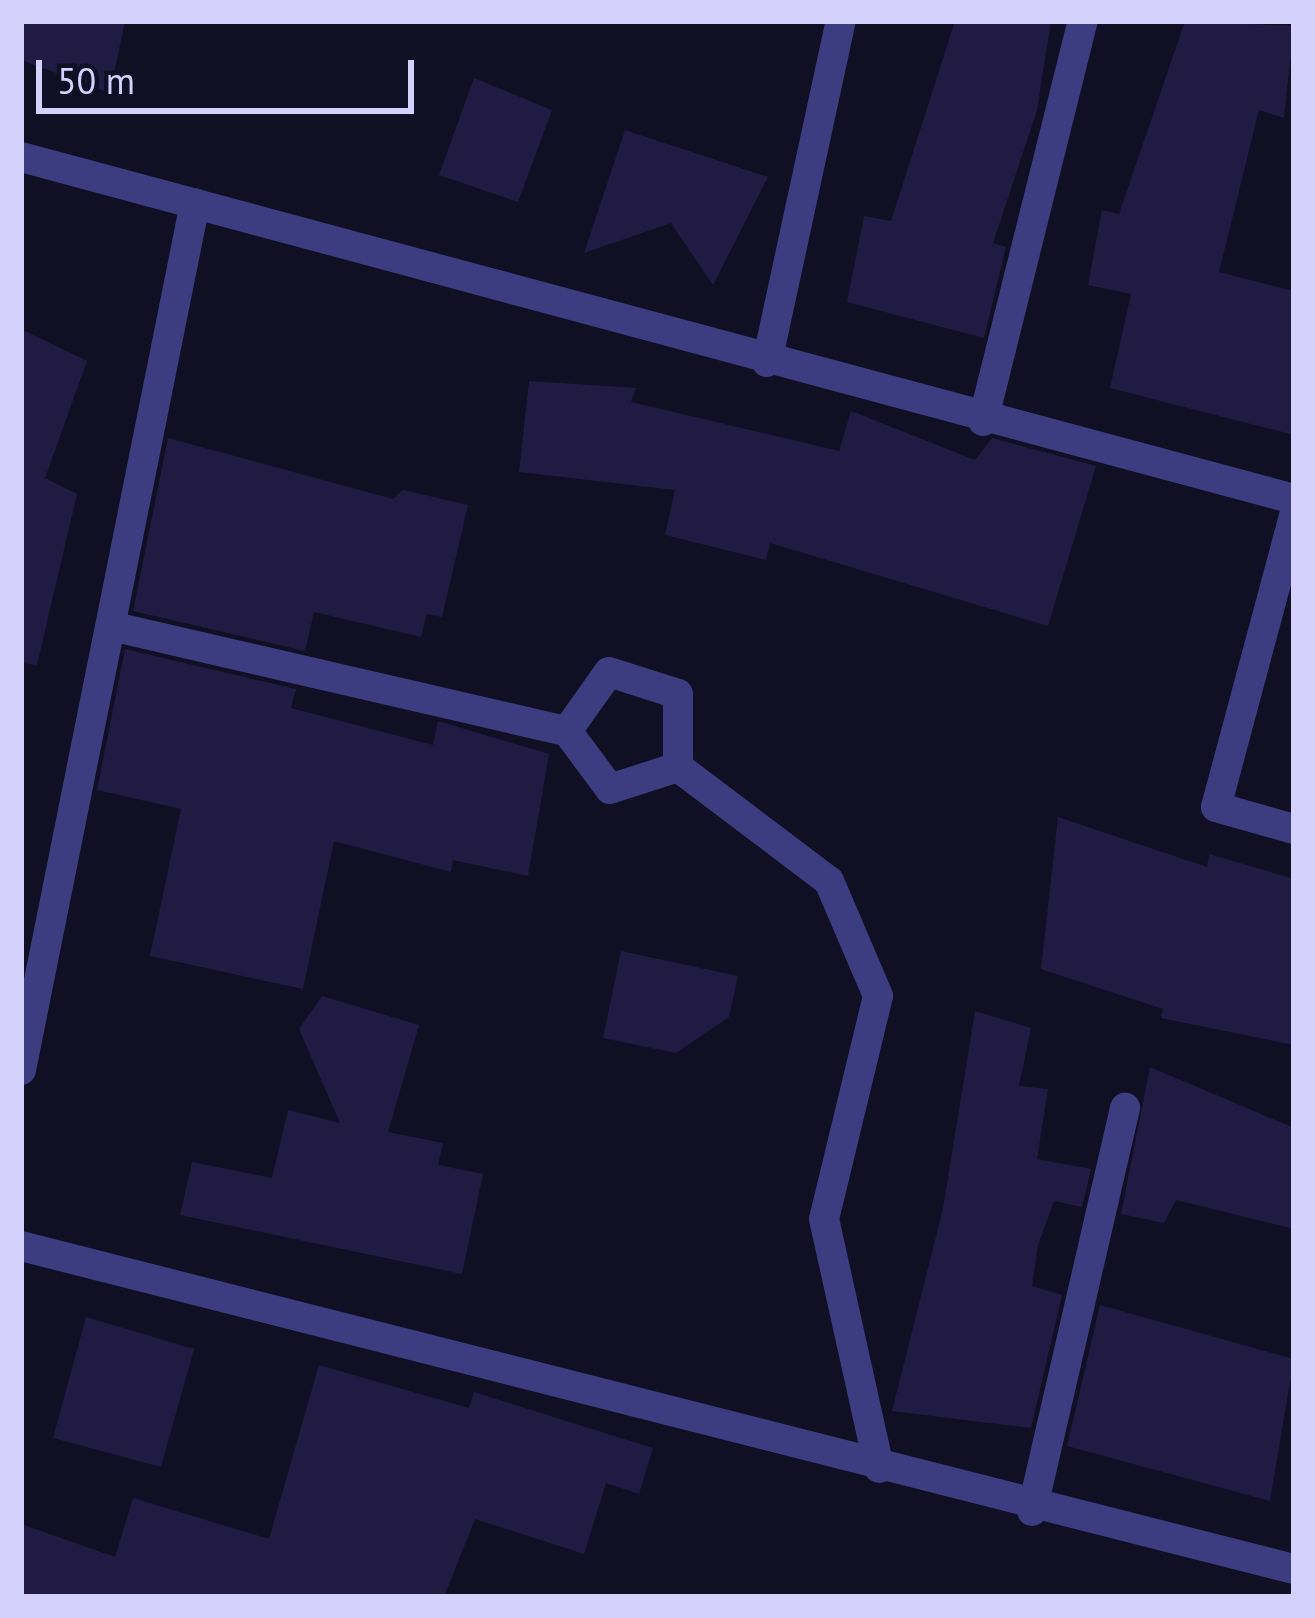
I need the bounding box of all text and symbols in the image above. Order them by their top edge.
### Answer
scale bar [42,36,420,110]
text: 50 m [57,57,135,104]

